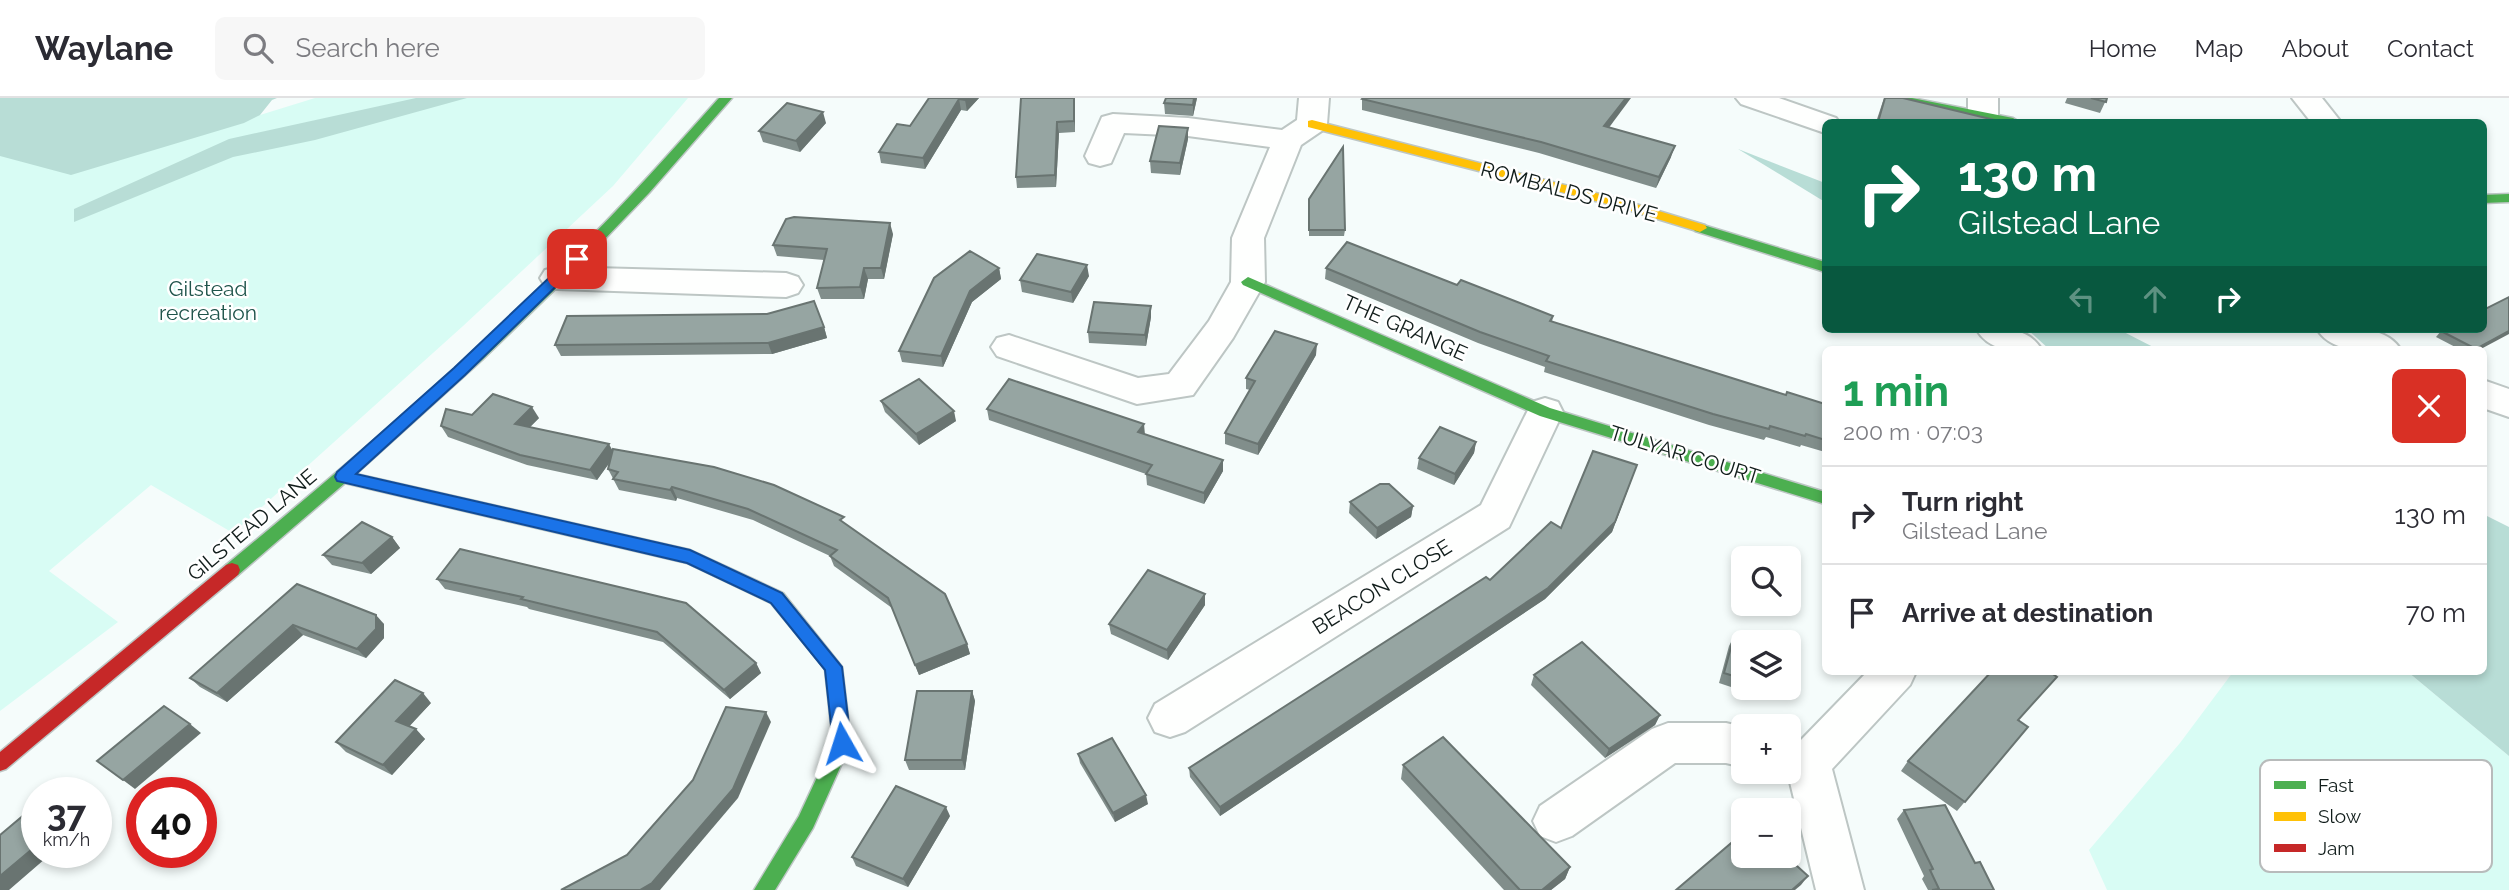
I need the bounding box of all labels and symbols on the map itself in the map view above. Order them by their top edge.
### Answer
street label: ROMBALDS DRIVE [1478,156,1660,227]
pin [547,229,607,289]
park label: Gilstead recreation [159,276,257,325]
street label: THE GRANGE [1339,289,1471,366]
street label: TULYAR COURT [1607,420,1764,489]
street label: GILSTEAD LANE [182,463,321,586]
street label: BEACON CLOSE [1308,534,1456,639]
position arrow [805,706,879,780]
legend [2260,760,2492,872]
text: Fast [2318,774,2354,796]
speed limit sign: 40 [126,777,217,868]
text: Slow [2318,805,2362,827]
text: Jam [2318,837,2355,859]

